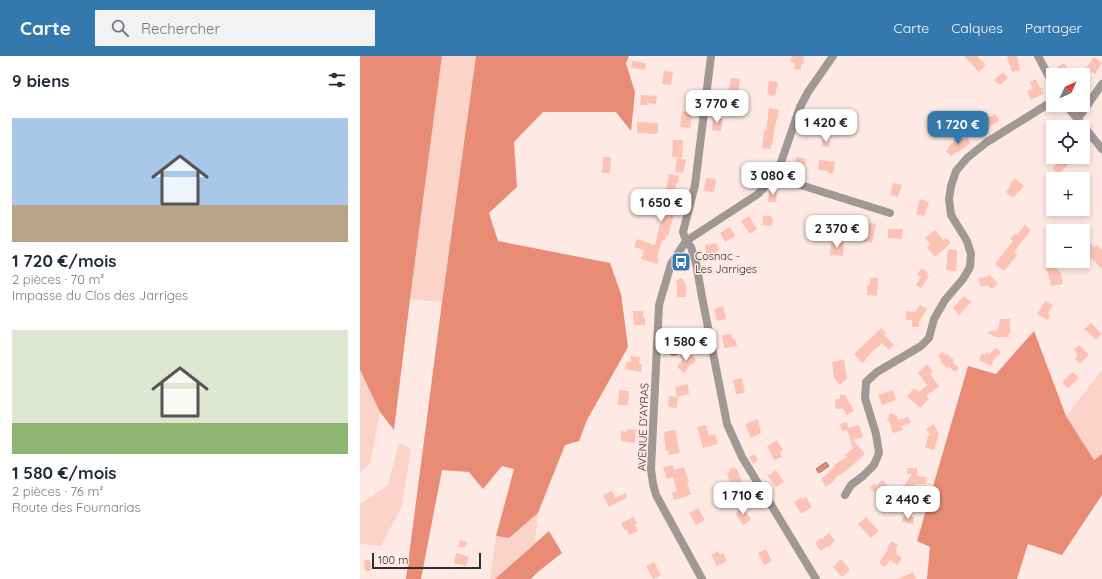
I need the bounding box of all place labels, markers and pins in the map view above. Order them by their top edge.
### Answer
pin: 3 770 € [680,90,754,124]
pin: 1 420 € [789,109,863,143]
pin: 1 720 € [921,111,995,145]
pin: 3 080 € [736,162,810,196]
pin: 1 650 € [624,189,698,223]
pin: 2 370 € [800,215,874,249]
place label: Cosnac - Les Jarriges [695,249,757,276]
bus stop icon: Cosnac - Les Jarriges [670,251,692,273]
pin: 1 580 € [649,328,723,362]
pin: 1 710 € [706,482,780,516]
pin: 2 440 € [871,486,945,520]

